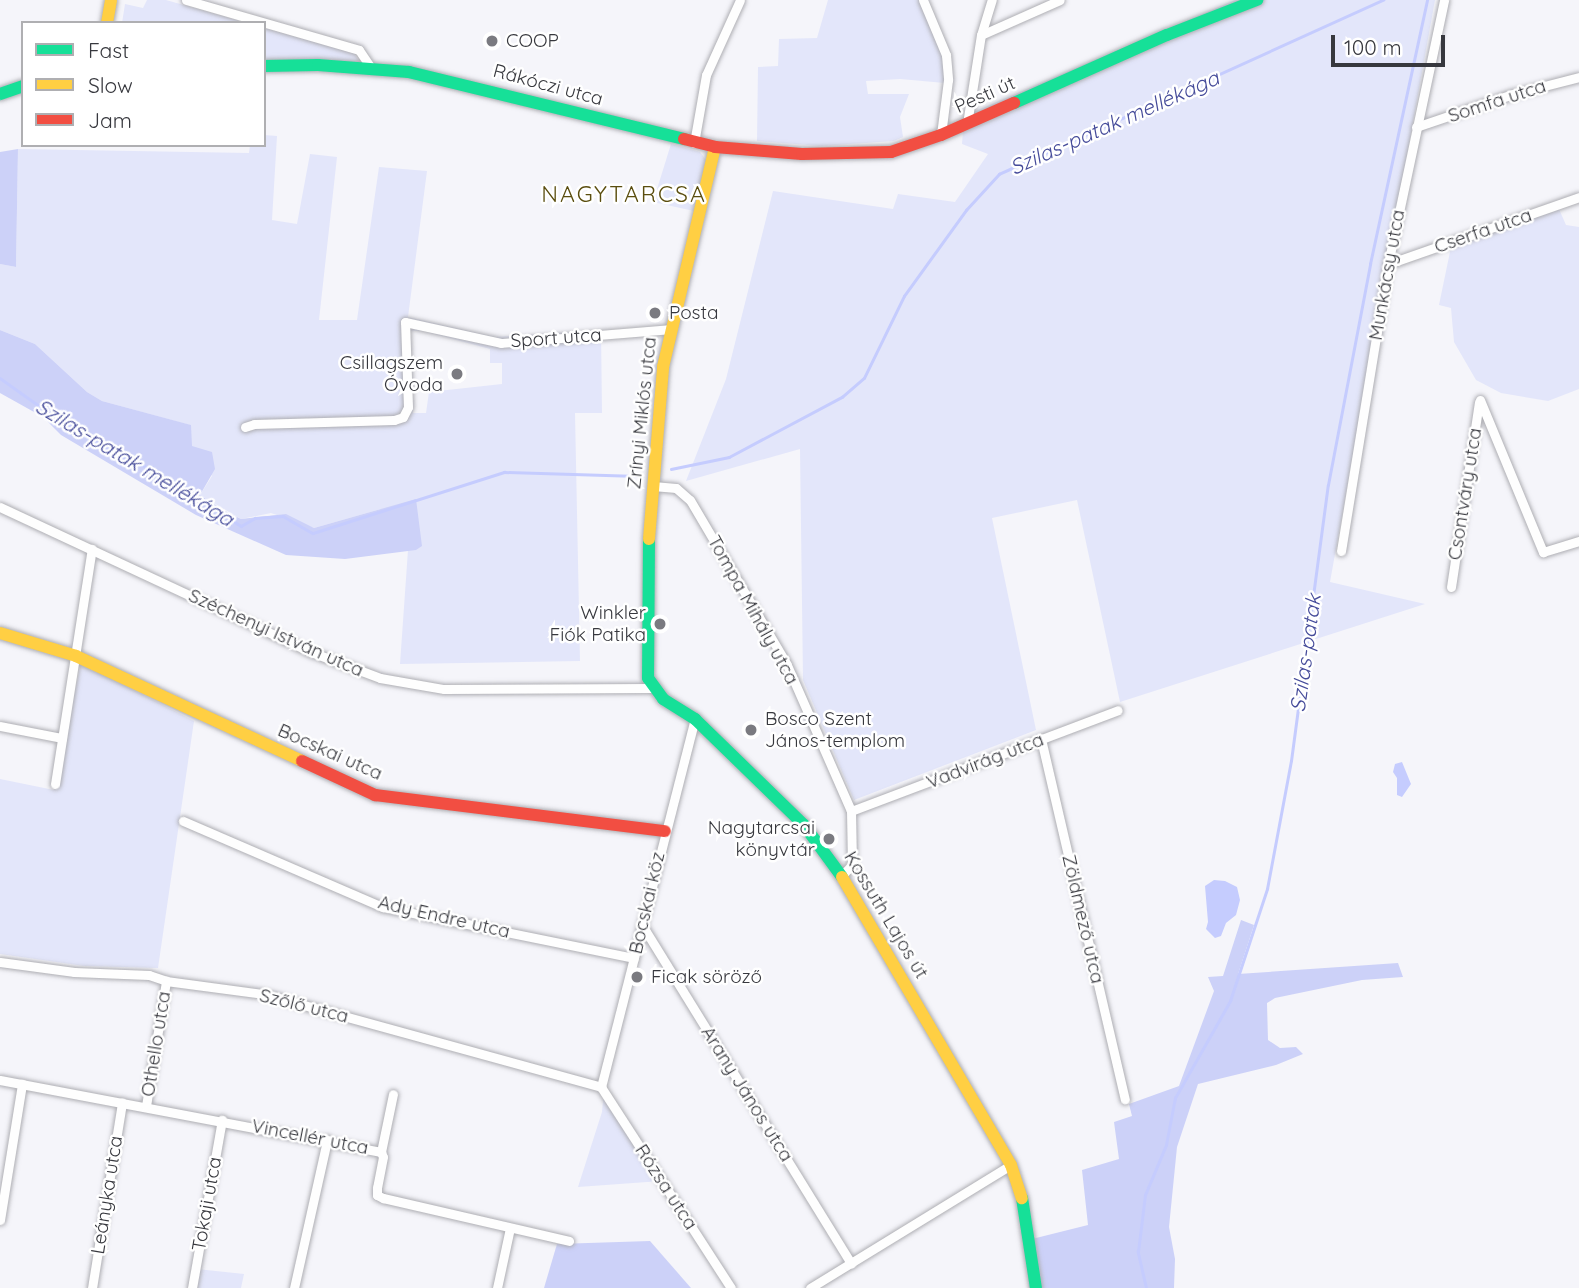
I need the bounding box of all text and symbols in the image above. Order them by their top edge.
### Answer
legend [21,21,266,147]
scale bar [1334,21,1448,65]
place label: COOP [506,30,559,52]
marker: COOP [484,33,500,49]
text: 100 m [1344,34,1402,60]
text: Fast [88,37,129,63]
street label: Rákóczi utca [491,59,605,111]
water label: Szilas-patak mellékága [1006,64,1222,180]
text: Slow [88,72,133,98]
street label: Pesti út [951,72,1019,118]
street label: Somfa utca [1445,74,1549,128]
text: Jam [88,107,132,133]
district label: NAGYTARCSA [542,180,706,208]
street label: Cserfa utca [1431,204,1535,258]
street label: Munkácsy utca [1364,208,1410,342]
place label: Posta [669,302,718,324]
marker: Posta [647,305,663,321]
street label: Sport utca [510,323,602,353]
street label: Zrínyi Miklós utca [623,336,661,490]
place label: Csillagszem Óvoda [340,352,443,396]
marker: Csillagszem Óvoda [449,366,465,382]
water label: Szilas-patak mellékága [32,393,238,531]
street label: Csontváry utca [1443,426,1487,562]
street label: Tompa Mihály utca [703,531,803,689]
street label: Széchenyi István utca [185,584,367,682]
water label: Szilas-patak [1284,593,1326,713]
place label: Winkler Fiók Patika [549,602,646,646]
marker: Winkler Fiók Patika [652,616,668,632]
place label: Bosco Szent János-templom [765,708,905,752]
street label: Bocskai utca [274,719,386,785]
marker: Bosco Szent János-templom [743,722,759,738]
street label: Vadvirág utca [923,728,1047,794]
place label: Nagytarcsai könyvtár [708,817,815,861]
marker: Nagytarcsai könyvtár [821,831,837,847]
street label: Kossuth Lajos út [839,847,933,983]
street label: Bocskai köz [624,850,670,956]
street label: Zöldmező utca [1057,852,1109,986]
street label: Ady Endre utca [376,891,512,943]
place label: Ficak söröző [651,966,762,988]
marker: Ficak söröző [629,969,645,985]
street label: Szőlő utca [257,984,351,1028]
street label: Othello utca [136,990,176,1098]
street label: Arany János utca [696,1022,798,1166]
street label: Vincellér utca [250,1114,370,1160]
street label: Leányka utca [86,1134,128,1256]
street label: Rózsa utca [630,1140,702,1234]
street label: Tokaji utca [188,1155,226,1253]

